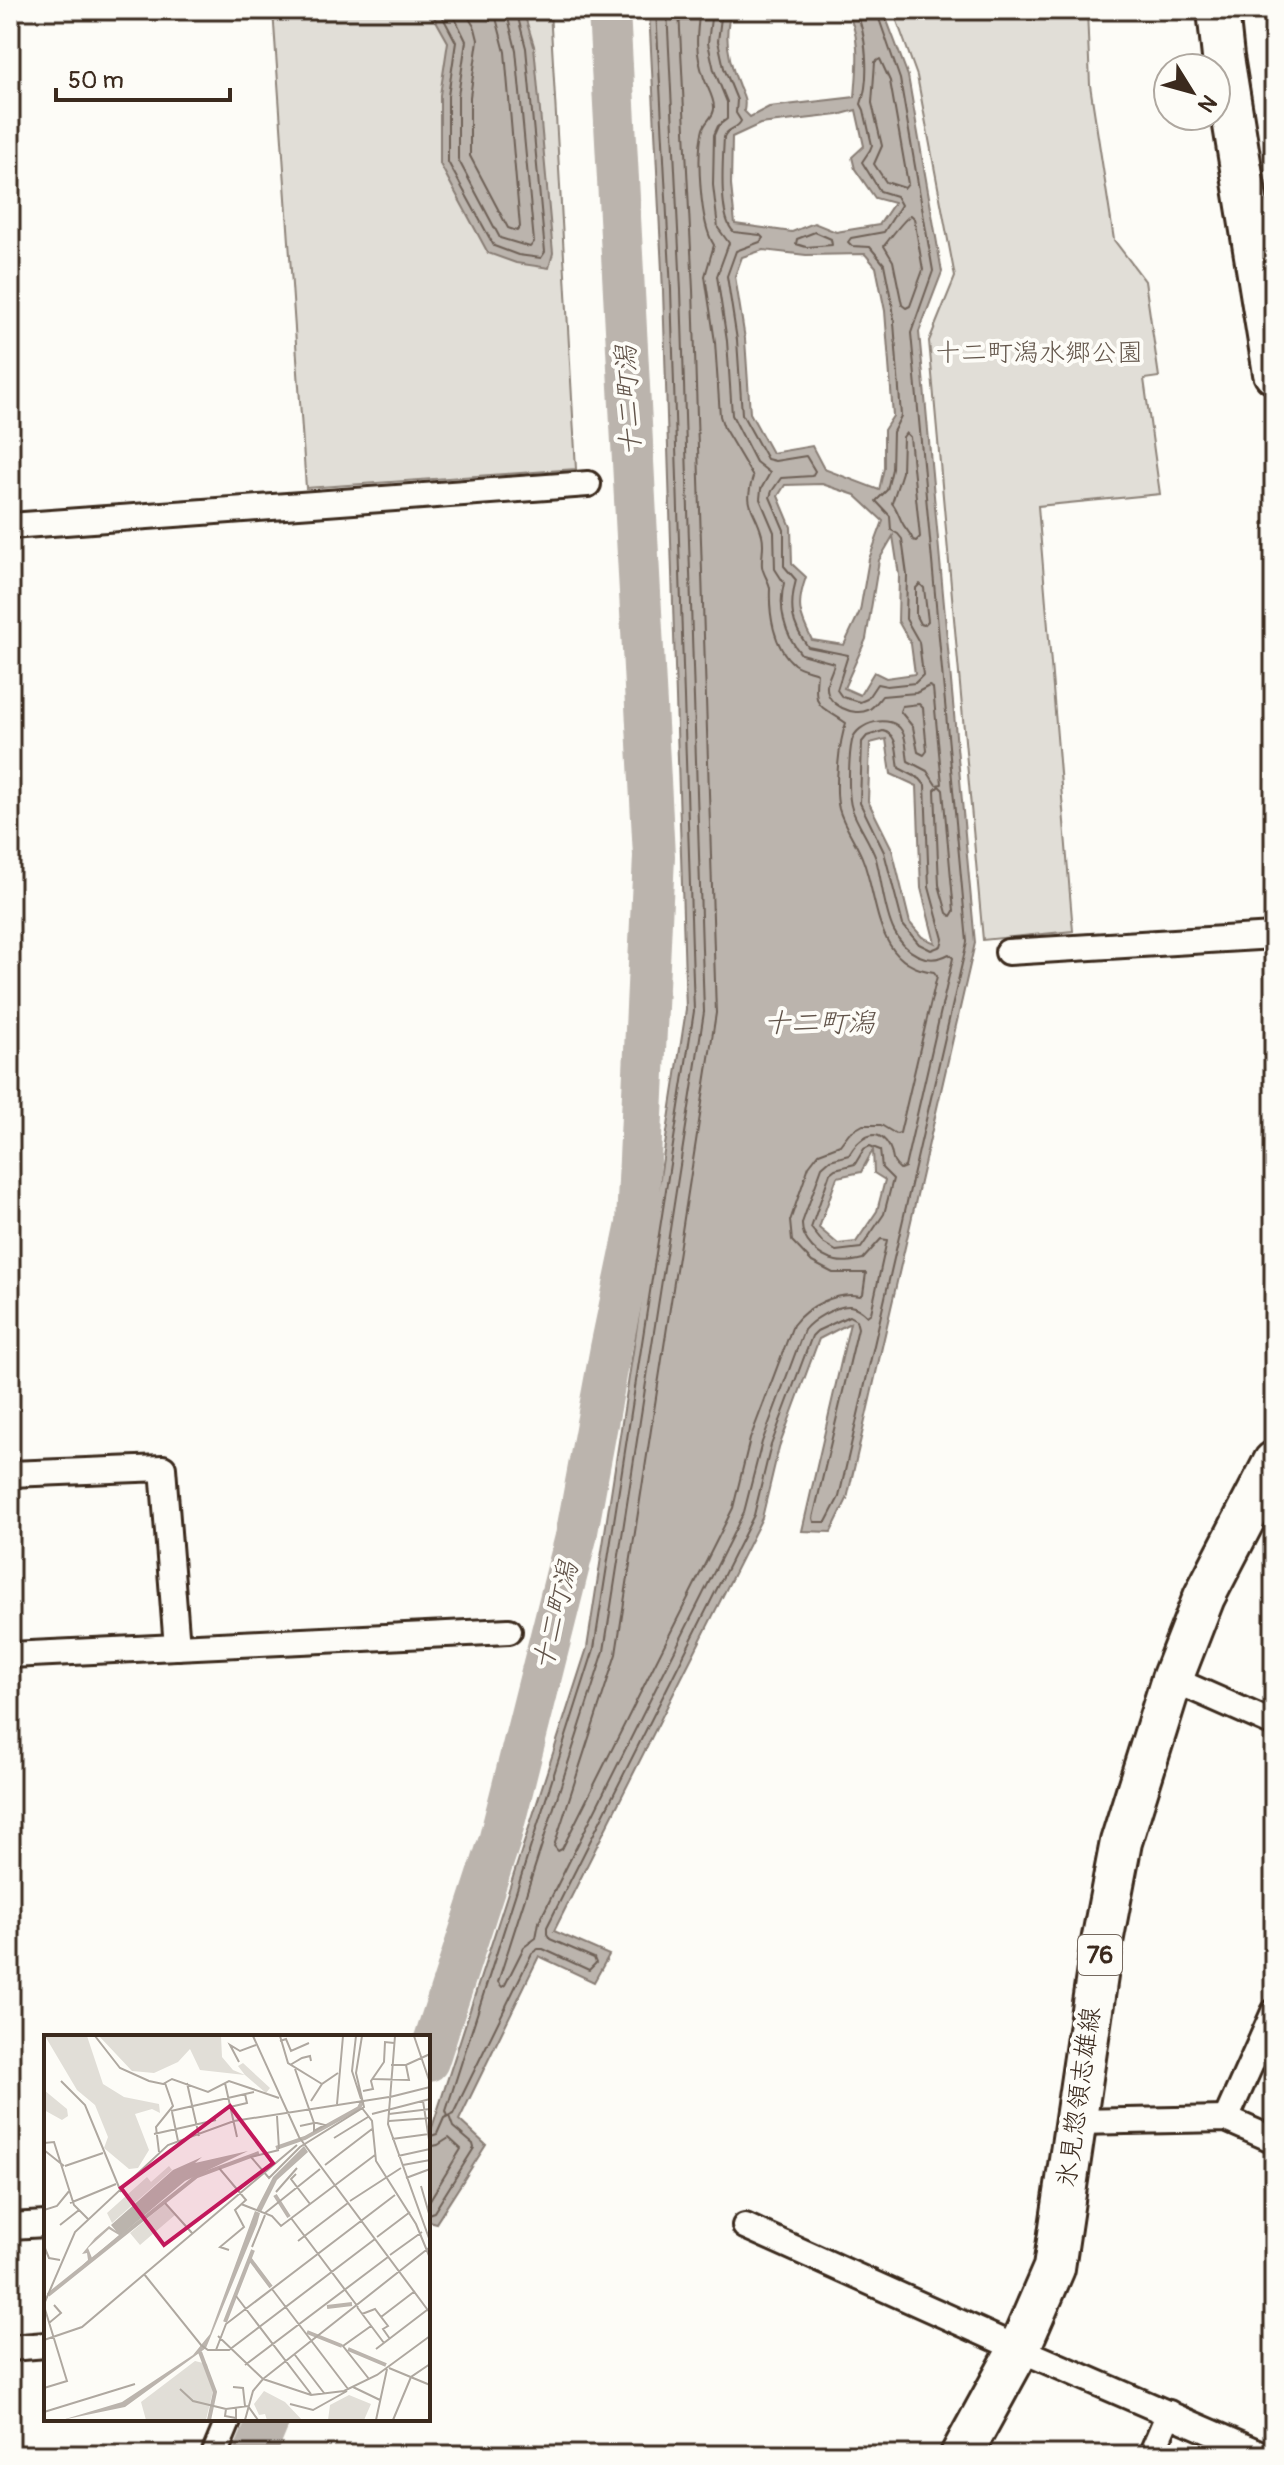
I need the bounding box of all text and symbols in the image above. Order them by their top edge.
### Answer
scale bar [56,52,230,102]
north arrow [1152,52,1232,132]
text: 50 m [68,66,124,95]
text: N [1191,89,1223,118]
park label: 十二町潟水郷公園 [935,337,1143,369]
water label: 十二町潟 [609,343,649,458]
water label: 十二町潟 [763,1006,876,1041]
water label: 十二町潟 [525,1556,587,1675]
road number: 76 [1078,1935,1122,1975]
street label: 氷見惣領志雄線 [1050,2005,1108,2189]
inset map [44,2035,430,2421]

